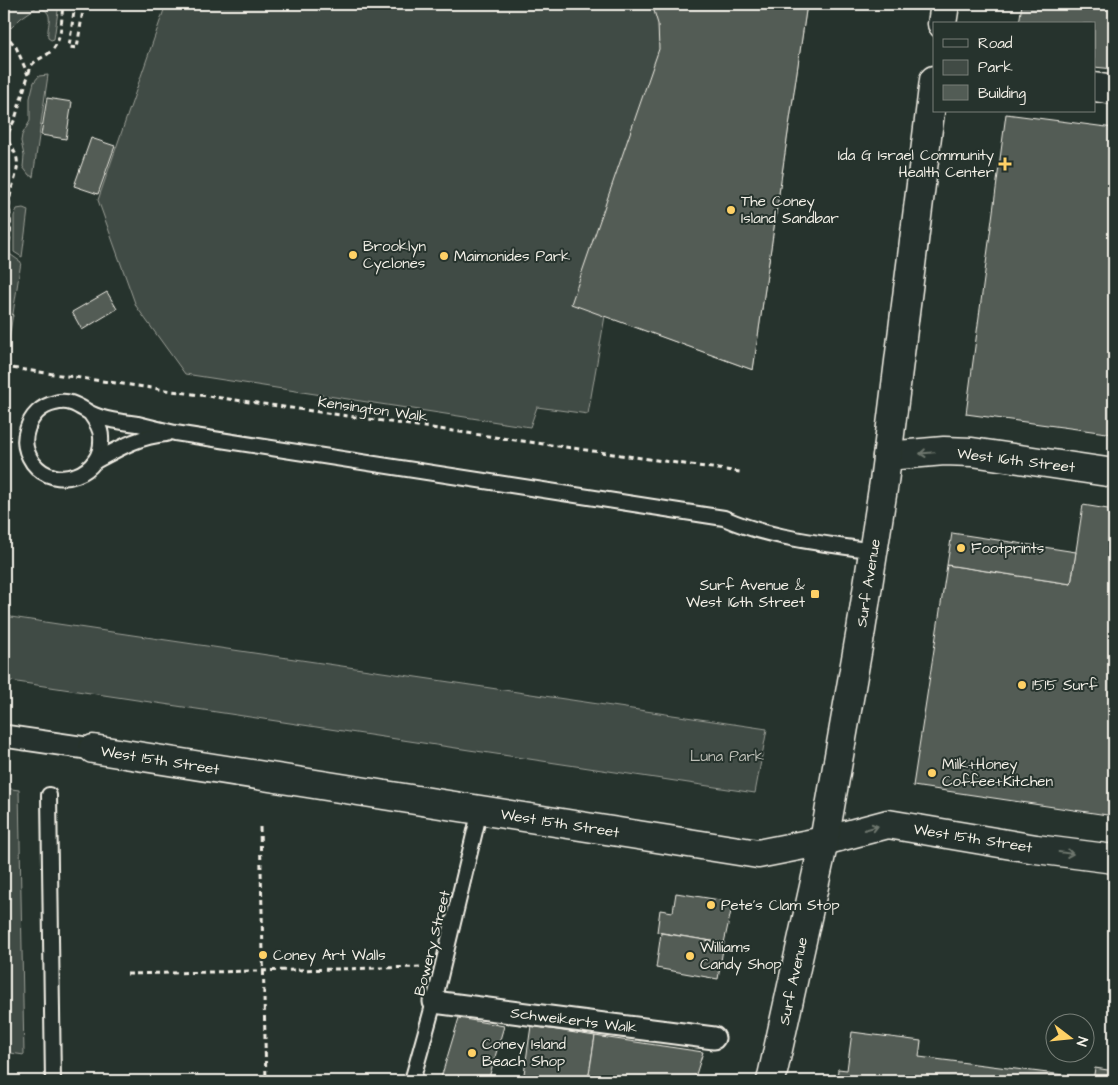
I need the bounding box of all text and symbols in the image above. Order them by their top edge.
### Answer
legend [933,22,1096,112]
text: Road [978,33,1013,54]
text: Park [978,57,1013,78]
text: Building [978,83,1026,105]
place label: Ida G Israel Community Health Center [838,145,994,183]
marker: Ida G Israel Community Health Center [998,157,1012,171]
place label: The Coney Island Sandbar [741,191,839,229]
marker: The Coney Island Sandbar [725,204,737,216]
place label: Brooklyn Cyclones [363,236,427,275]
place label: Maimonides Park [454,246,570,267]
marker: Brooklyn Cyclones [347,249,359,261]
marker: Maimonides Park [438,250,450,262]
street label: Kensington Walk [316,391,429,429]
street label: West 16th Street [956,443,1076,478]
one-way arrow [919,448,935,458]
street label: Surf Avenue [851,537,886,629]
place label: Footprints [971,538,1045,559]
marker: Footprints [955,542,967,554]
place label: Surf Avenue & West 16th Street [686,575,805,613]
marker: Surf Avenue & West 16th Street [809,588,821,600]
place label: 1515 Surf [1032,675,1098,696]
marker: 1515 Surf [1016,679,1028,691]
street label: West 15th Street [99,741,221,780]
park label: Luna Park [690,746,764,767]
place label: Milk+Honey Coffee+Kitchen [942,754,1053,792]
marker: Milk+Honey Coffee+Kitchen [926,767,938,779]
street label: West 15th Street [499,804,621,843]
street label: West 15th Street [912,819,1034,858]
one-way arrow [863,823,879,833]
one-way arrow [1057,848,1073,858]
street label: Bowery Street [409,888,457,998]
place label: Pete's Clam Stop [721,895,840,916]
marker: Pete's Clam Stop [705,899,717,911]
street label: Surf Avenue [774,935,813,1027]
place label: Williams Candy Shop [700,937,782,976]
place label: Coney Art Walls [273,945,386,967]
marker: Coney Art Walls [257,949,269,961]
marker: Williams Candy Shop [684,950,696,962]
street label: Schweikerts Walk [509,1002,639,1039]
north arrow [1046,1012,1096,1062]
place label: Coney Island Beach Shop [482,1034,566,1072]
text: N [1071,1034,1092,1048]
marker: Coney Island Beach Shop [466,1047,478,1059]

